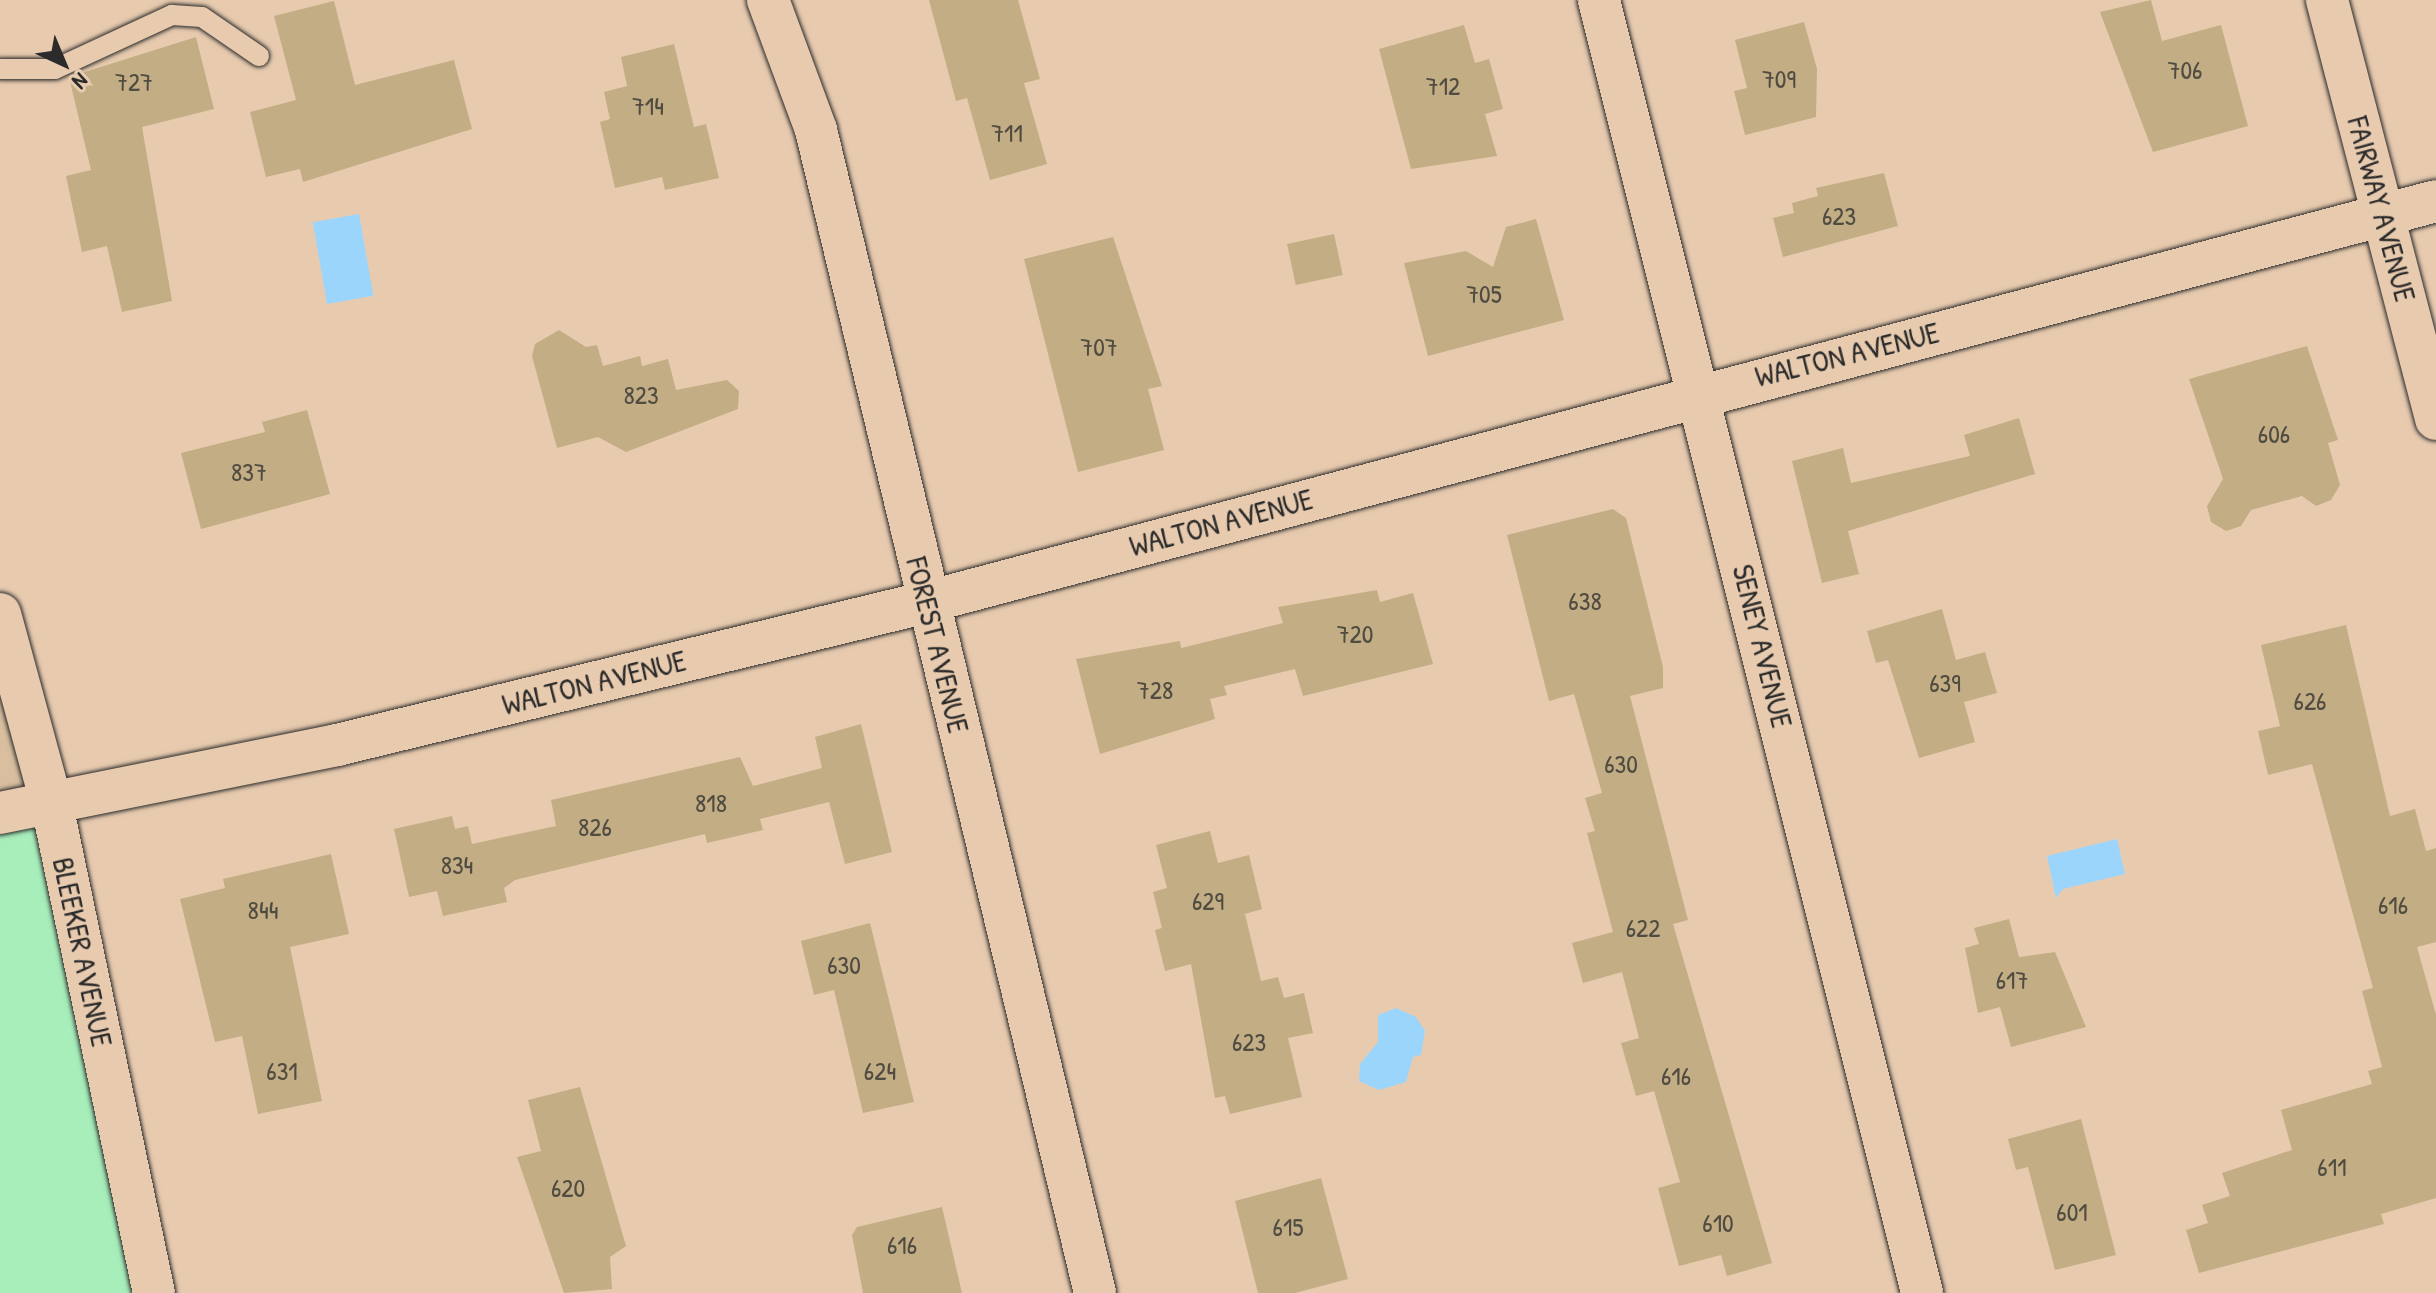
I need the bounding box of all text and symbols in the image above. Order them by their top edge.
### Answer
north arrow [24,24,104,104]
house number: 706 [2168,54,2202,86]
house number: 709 [1762,63,1796,95]
text: N [66,66,95,96]
house number: 727 [115,66,153,98]
house number: 712 [1426,70,1460,102]
house number: 714 [632,90,664,122]
street label: FAIRWAY AVENUE [2340,112,2424,306]
house number: 711 [991,117,1023,149]
house number: 623 [1822,200,1856,232]
house number: 705 [1466,278,1502,310]
street label: WALTON AVENUE [1751,314,1943,394]
house number: 707 [1080,331,1118,363]
house number: 823 [623,379,659,411]
house number: 606 [2258,418,2290,450]
house number: 837 [231,456,267,488]
street label: WALTON AVENUE [1125,480,1317,564]
street label: FOREST AVENUE [899,553,977,737]
street label: SENEY AVENUE [1725,561,1801,731]
house number: 638 [1568,585,1602,617]
house number: 720 [1337,618,1373,650]
street label: WALTON AVENUE [498,642,690,722]
house number: 639 [1929,667,1961,699]
house number: 728 [1137,674,1173,706]
house number: 626 [2294,685,2326,717]
house number: 630 [1604,748,1638,780]
house number: 818 [695,787,727,819]
house number: 826 [578,811,612,843]
house number: 834 [441,849,473,881]
street label: BLEEKER AVENUE [45,854,121,1050]
house number: 629 [1192,885,1224,917]
house number: 616 [2378,889,2408,921]
house number: 844 [248,894,278,926]
house number: 622 [1626,912,1660,944]
house number: 630 [827,949,861,981]
house number: 617 [1996,964,2028,996]
house number: 623 [1232,1026,1266,1058]
house number: 631 [266,1055,298,1087]
house number: 624 [864,1055,896,1087]
house number: 616 [1661,1060,1691,1092]
house number: 611 [2317,1151,2347,1183]
house number: 620 [551,1172,585,1204]
house number: 601 [2056,1196,2088,1228]
house number: 610 [1702,1207,1734,1239]
house number: 615 [1273,1211,1303,1243]
house number: 616 [887,1229,917,1261]

